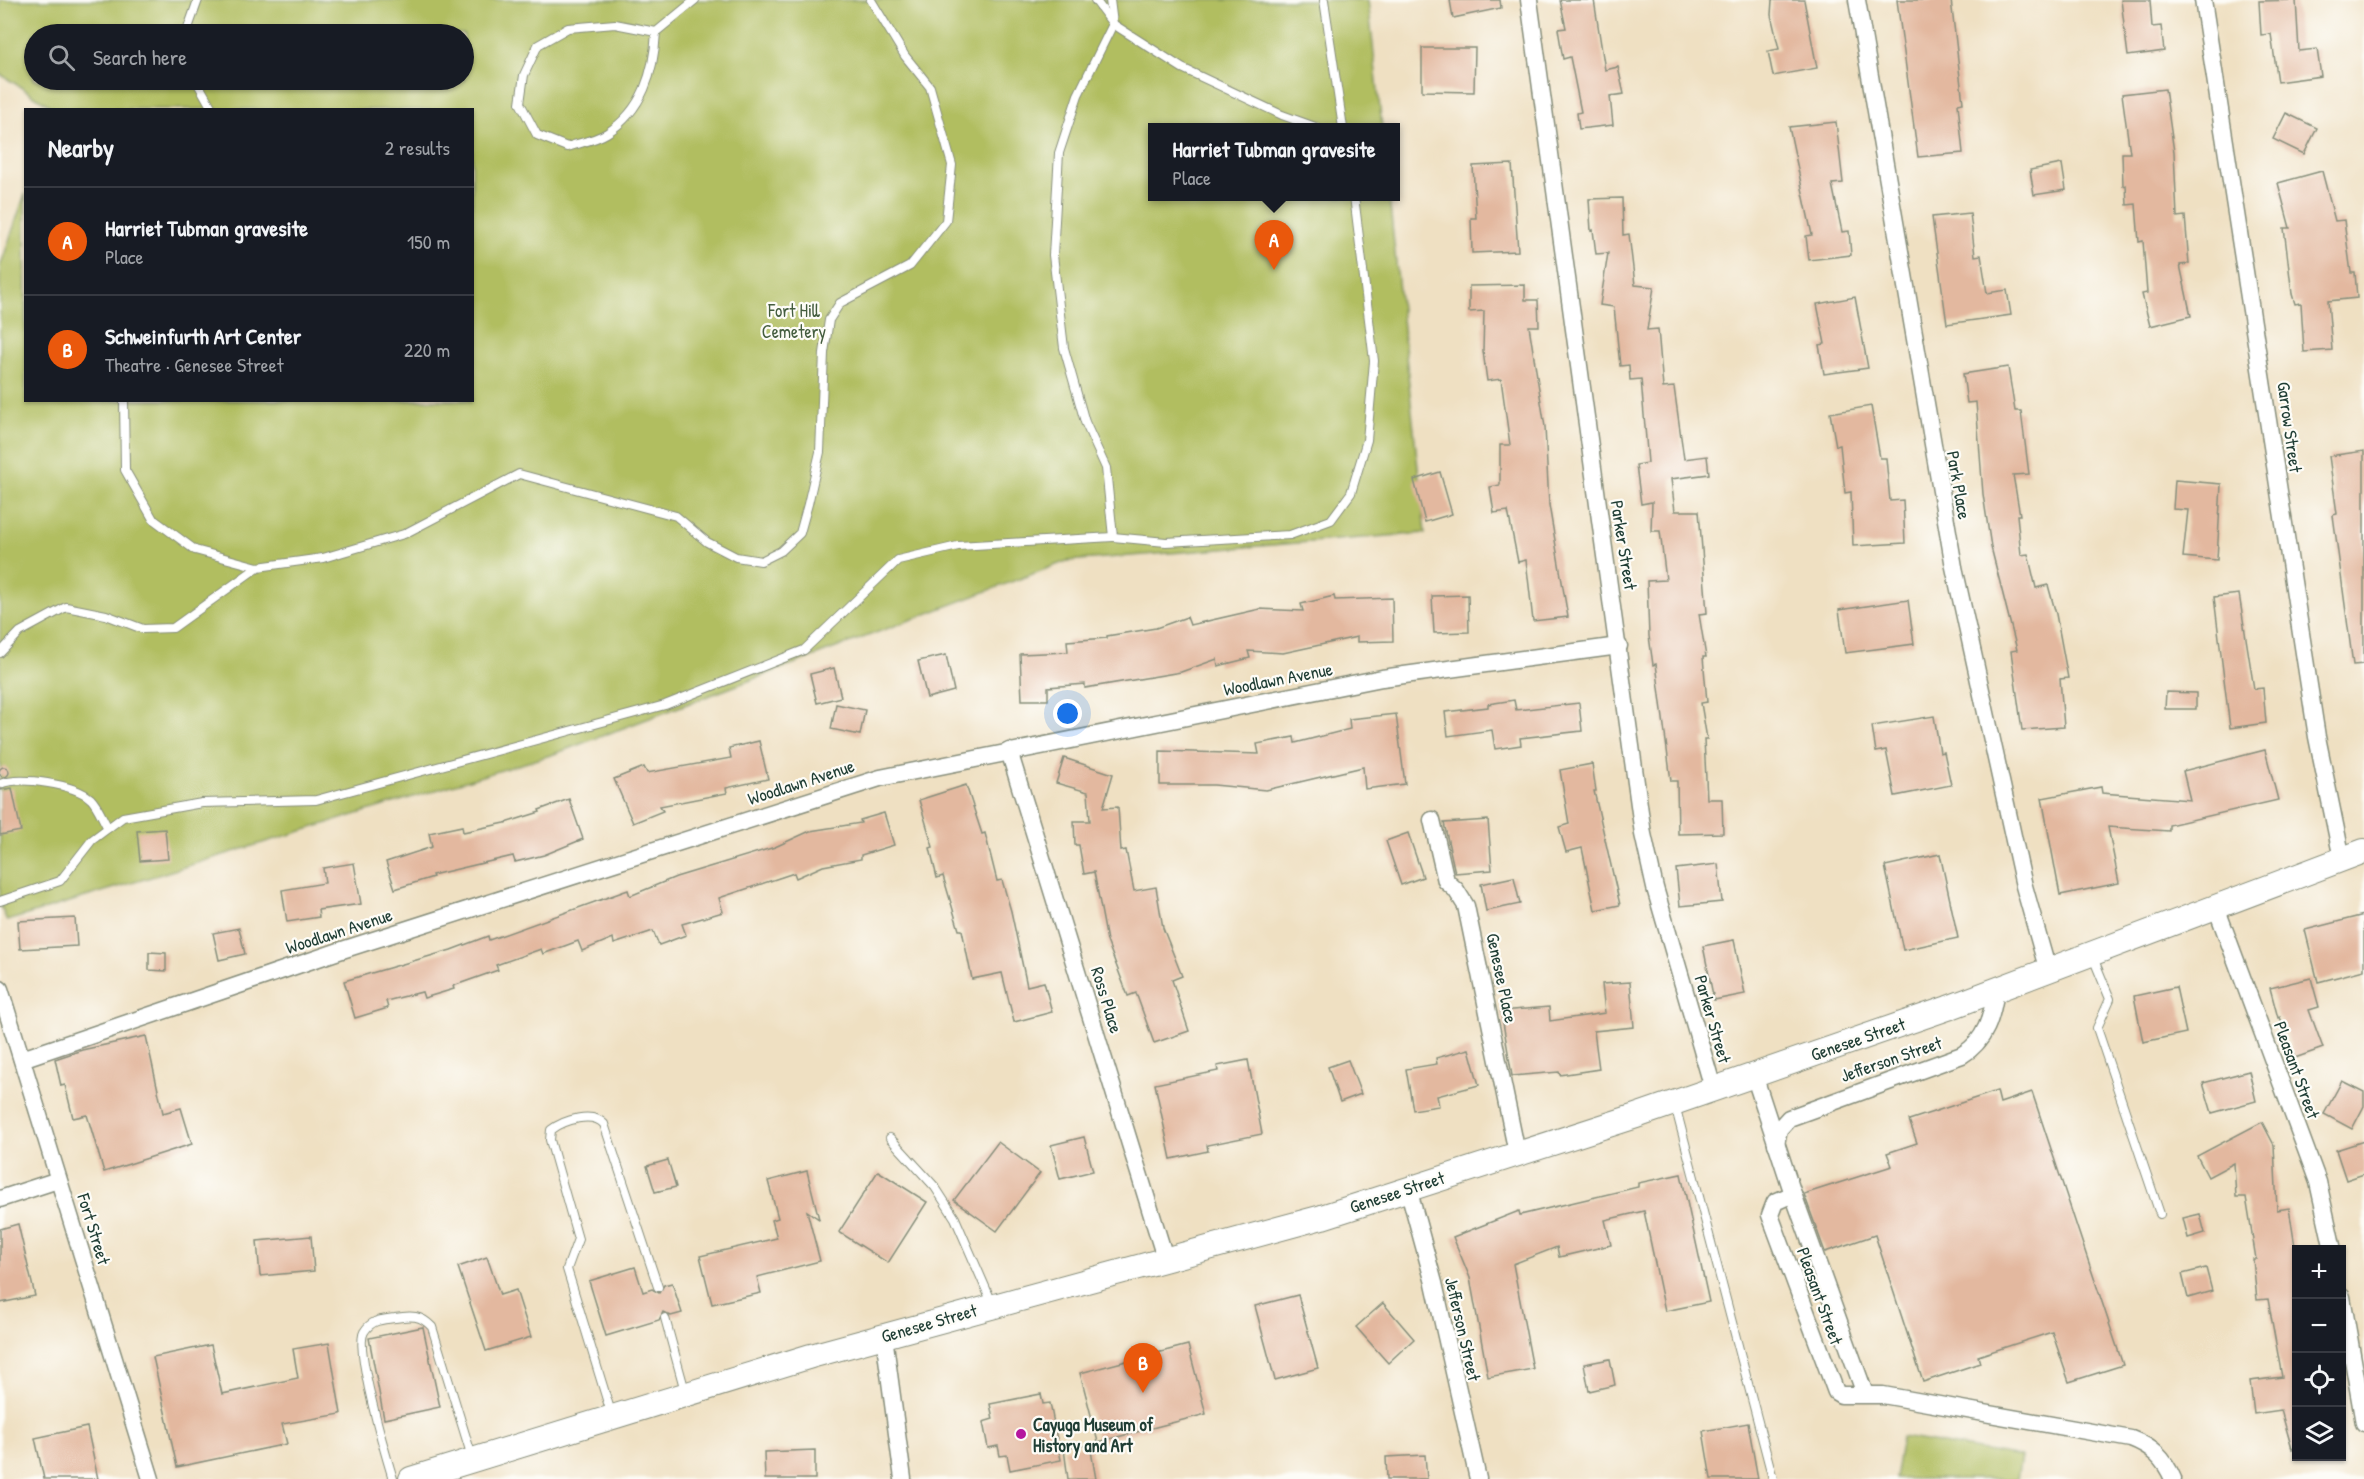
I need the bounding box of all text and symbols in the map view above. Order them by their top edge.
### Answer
search box [24,24,474,90]
icon: search [45,41,78,74]
text: Search here [93,42,187,72]
popup [1148,123,1400,201]
text: Nearby [48,130,114,165]
text: 2 results [385,134,450,161]
text: Harriet Tubman gravesite [1172,134,1376,164]
text: Place [1172,164,1211,191]
text: Harriet Tubman gravesite [105,213,308,243]
pin: A [1254,220,1294,270]
text: A [63,228,72,255]
text: 150 m [407,228,450,255]
text: Place [105,243,144,270]
park label: Fort Hill Cemetery [762,298,827,344]
text: Schweinfurth Art Center [105,321,301,351]
text: B [62,336,73,363]
text: 220 m [404,336,450,363]
text: Theatre · Genesee Street [105,351,284,378]
street label: Garrow Street [2271,380,2309,475]
street label: Park Place [1941,449,1977,521]
street label: Parker Street [1605,498,1644,592]
street label: Woodlawn Avenue [1221,656,1335,702]
your location [1053,699,1082,728]
street label: Woodlawn Avenue [744,753,858,811]
street label: Woodlawn Avenue [282,902,396,960]
street label: Genesee Place [1480,931,1524,1025]
street label: Ross Place [1085,964,1129,1036]
street label: Parker Street [1689,972,1738,1067]
street label: Genesee Street [1807,1011,1909,1067]
street label: Pleasant Street [2268,1018,2326,1123]
street label: Jefferson Street [1837,1030,1946,1088]
street label: Genesee Street [1346,1165,1448,1219]
street label: Fort Street [71,1189,117,1268]
street label: Pleasant Street [1791,1244,1849,1349]
map controls [2292,1245,2346,1461]
button: + [2292,1245,2346,1299]
street label: Jefferson Street [1439,1275,1487,1384]
street label: Genesee Street [878,1297,981,1349]
button: − [2292,1299,2346,1353]
pin: B [1124,1344,1162,1393]
button: locate [2292,1353,2346,1407]
button: layers [2292,1407,2346,1461]
place label: Cayuga Museum of History and Art [1033,1412,1154,1459]
marker: Cayuga Museum of History and Art [1014,1427,1028,1441]

